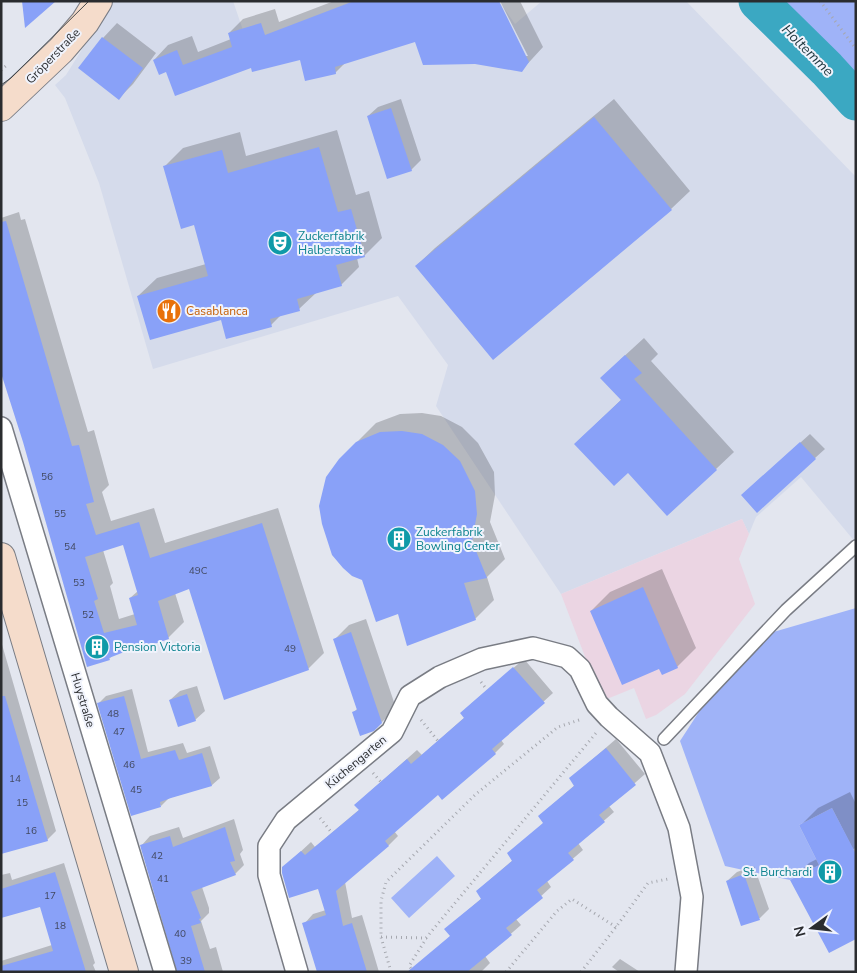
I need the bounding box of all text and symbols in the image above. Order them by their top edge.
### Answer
water label: Holtemme [778,20,838,81]
street label: Gröperstraße [22,25,84,87]
place label: Zuckerfabrik Halberstadt [298,228,365,258]
theatre icon: Zuckerfabrik Halberstadt [267,230,293,256]
restaurant icon: Casablanca [156,298,182,324]
place label: Casablanca [186,303,248,319]
house number: 56 [41,470,53,484]
house number: 55 [54,507,66,521]
place label: Zuckerfabrik Bowling Center [416,524,500,554]
building icon: Zuckerfabrik Bowling Center [386,526,412,552]
house number: 54 [64,540,76,554]
house number: 49C [189,564,208,578]
house number: 53 [73,576,85,590]
house number: 52 [82,608,94,622]
building icon: Pension Victoria [84,634,110,660]
place label: Pension Victoria [114,639,201,655]
house number: 49 [284,642,296,656]
street label: Huystraße [67,671,99,729]
house number: 48 [107,707,119,721]
house number: 47 [113,725,125,739]
street label: Küchengarten [322,732,390,792]
house number: 46 [123,758,135,772]
house number: 14 [9,772,21,786]
house number: 45 [130,783,142,797]
house number: 15 [16,796,28,810]
house number: 16 [25,824,37,838]
house number: 42 [151,849,163,863]
building icon: St. Burchardi [817,859,843,885]
place label: St. Burchardi [743,864,812,880]
house number: 41 [157,872,169,886]
house number: 17 [44,889,56,903]
north arrow [787,903,837,953]
house number: 18 [54,919,66,933]
text: N [789,924,810,939]
house number: 40 [174,927,186,941]
house number: 39 [180,954,192,968]

